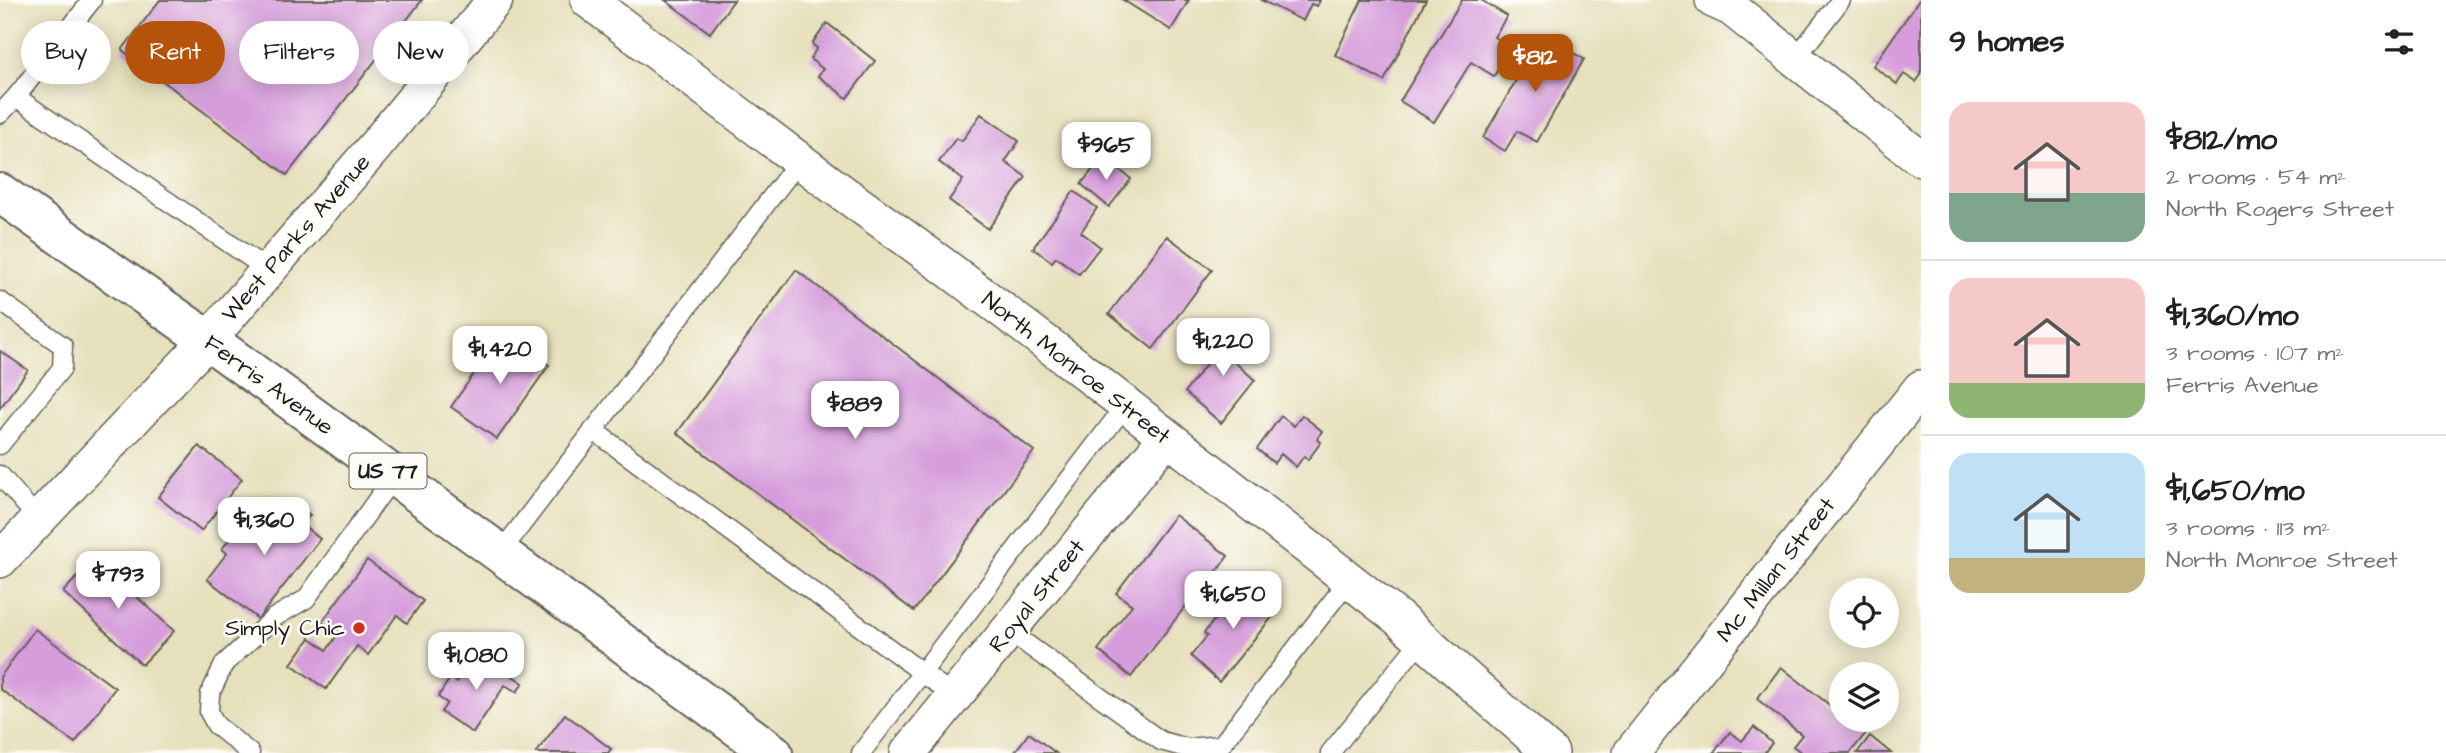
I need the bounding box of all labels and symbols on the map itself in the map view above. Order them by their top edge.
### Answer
pin: $812 [1494,34,1576,94]
pin: $965 [1065,122,1147,182]
street label: West Parks Avenue [214,147,378,329]
street label: North Monroe Street [975,284,1178,452]
pin: $1,220 [1166,318,1280,378]
pin: $1,420 [443,326,557,386]
street label: Ferris Avenue [198,327,340,443]
pin: $889 [814,382,896,441]
road number: US 77 [350,454,426,489]
street label: Mc Millan Street [1709,490,1843,649]
pin: $1,360 [207,498,321,557]
street label: Royal Street [981,532,1094,660]
pin: $793 [77,552,159,611]
pin: $1,650 [1176,572,1290,631]
place label: Simply Chic [225,612,345,645]
marker: Simply Chic [351,620,367,636]
pin: $1,080 [419,632,533,692]

